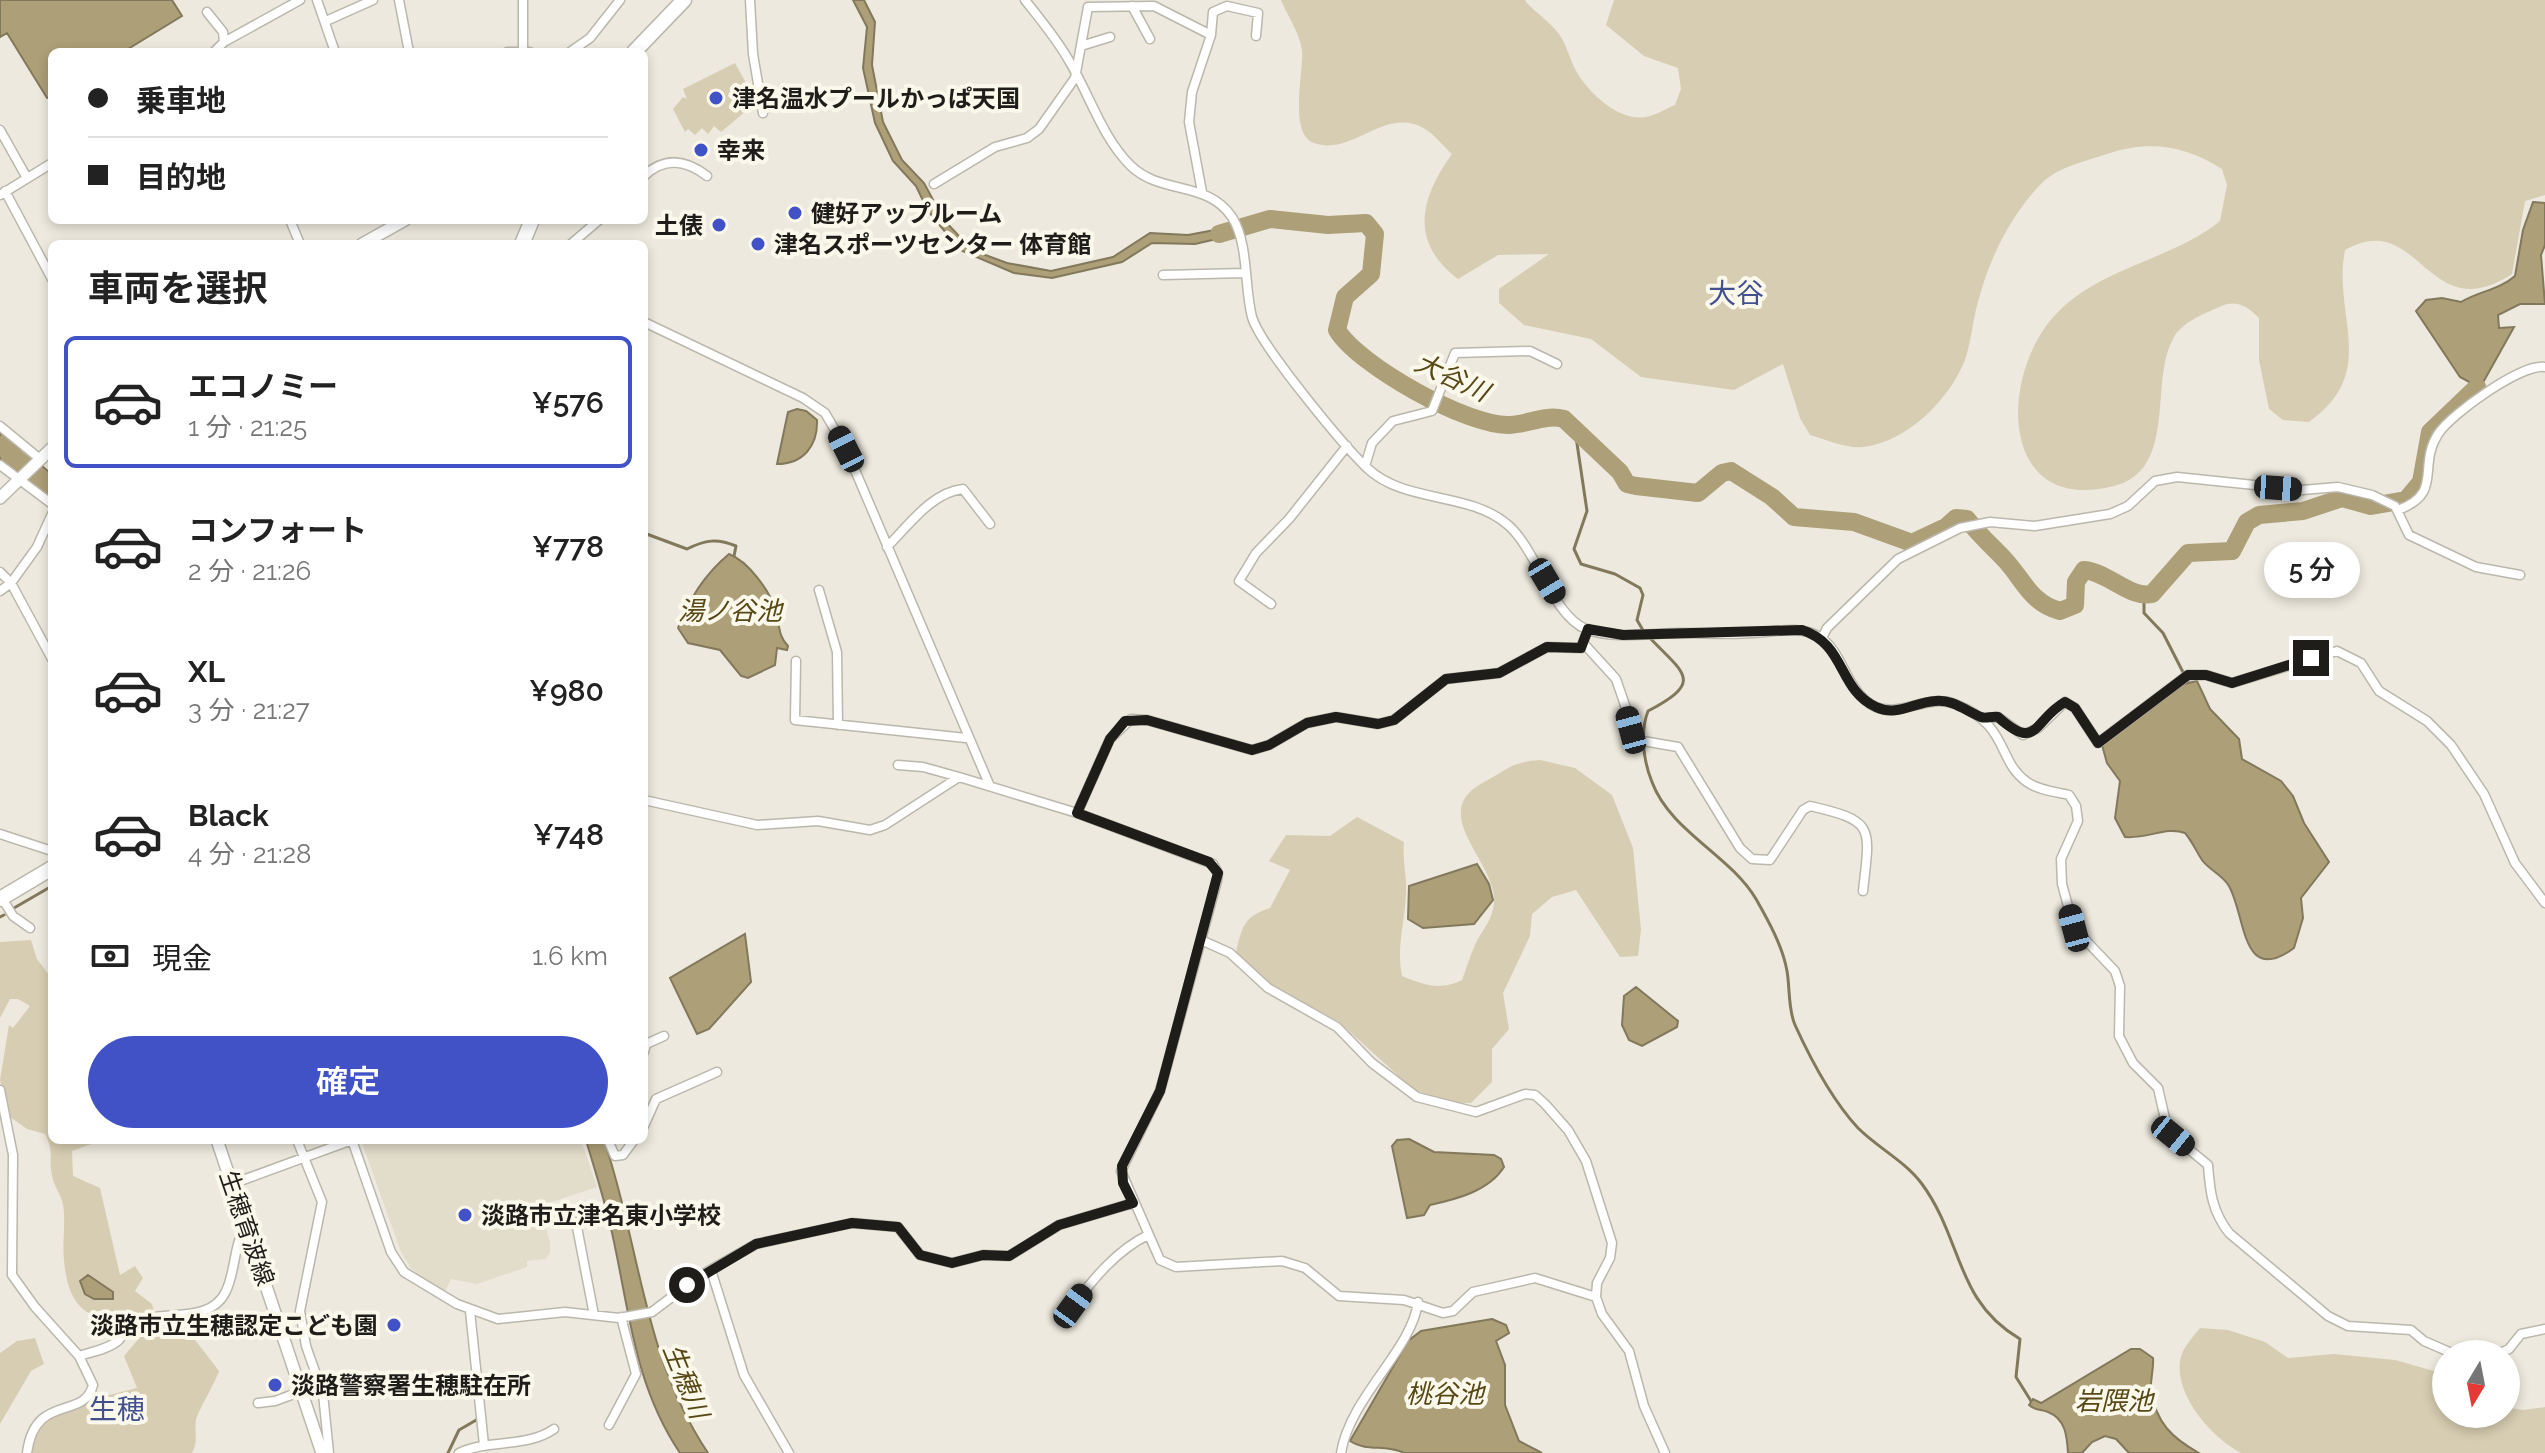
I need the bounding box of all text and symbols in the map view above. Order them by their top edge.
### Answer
text: 乗車地 [136,83,226,118]
place label: 津名温水プールかっぱ天国 [732,84,1020,113]
marker: 津名温水プールかっぱ天国 [707,89,725,107]
place label: 幸来 [717,136,765,165]
marker: 幸来 [692,141,710,159]
text: 目的地 [136,160,226,195]
place label: 健好アップルーム [811,199,1002,228]
marker: 健好アップルーム [786,204,804,222]
place label: 土俵 [655,211,703,240]
marker: 土俵 [710,216,728,234]
place label: 津名スポーツセンター 体育館 [774,230,1091,259]
marker: 津名スポーツセンター 体育館 [749,235,767,253]
text: 車両を選択 [88,267,268,309]
district label: 大谷 [1708,277,1764,310]
water label: 大谷川 [1410,347,1496,408]
icon: car [92,366,164,438]
text: エコノミー [188,369,338,404]
text: ¥576 [532,385,604,420]
text: 1 分 · 21:25 [188,412,307,442]
car [824,422,868,476]
car [2253,474,2303,502]
icon: car [92,510,164,582]
text: コンフォート [188,513,367,548]
text: ¥778 [532,529,604,564]
callout: 5 分 [2263,542,2359,598]
car [1524,554,1570,608]
text: 5 分 [2289,555,2335,585]
text: 2 分 · 21:26 [188,556,311,586]
water label: 湯ノ谷池 [678,596,785,626]
route end [2293,640,2329,676]
icon: car [92,654,164,726]
text: XL [188,654,225,689]
text: ¥980 [529,673,604,708]
text: 3 分 · 21:27 [188,695,310,725]
car [1613,704,1649,756]
icon: car [92,798,164,870]
text: Black [188,798,269,833]
text: ¥748 [533,817,604,852]
text: 4 分 · 21:28 [188,839,312,869]
car [2056,902,2092,954]
icon: cash [88,934,132,978]
text: 現金 [152,941,212,976]
text: 1.6 km [532,941,608,971]
button: 確定 [88,1036,608,1128]
car [2147,1112,2199,1160]
street label: 生穂育波線 [214,1167,280,1289]
place label: 淡路市立津名東小学校 [481,1201,721,1230]
marker: 淡路市立津名東小学校 [456,1206,474,1224]
route start [669,1267,705,1303]
car [1049,1280,1097,1332]
place label: 淡路市立生穂認定こども園 [90,1311,378,1340]
marker: 淡路市立生穂認定こども園 [385,1316,403,1334]
water label: 生穂川 [657,1339,716,1426]
north arrow [2432,1340,2520,1428]
map controls [2432,1340,2520,1428]
place label: 淡路警察署生穂駐在所 [291,1371,531,1400]
marker: 淡路警察署生穂駐在所 [266,1376,284,1394]
water label: 桃谷池 [1406,1379,1487,1409]
water label: 岩隈池 [2075,1386,2156,1416]
district label: 生穂 [89,1393,145,1426]

